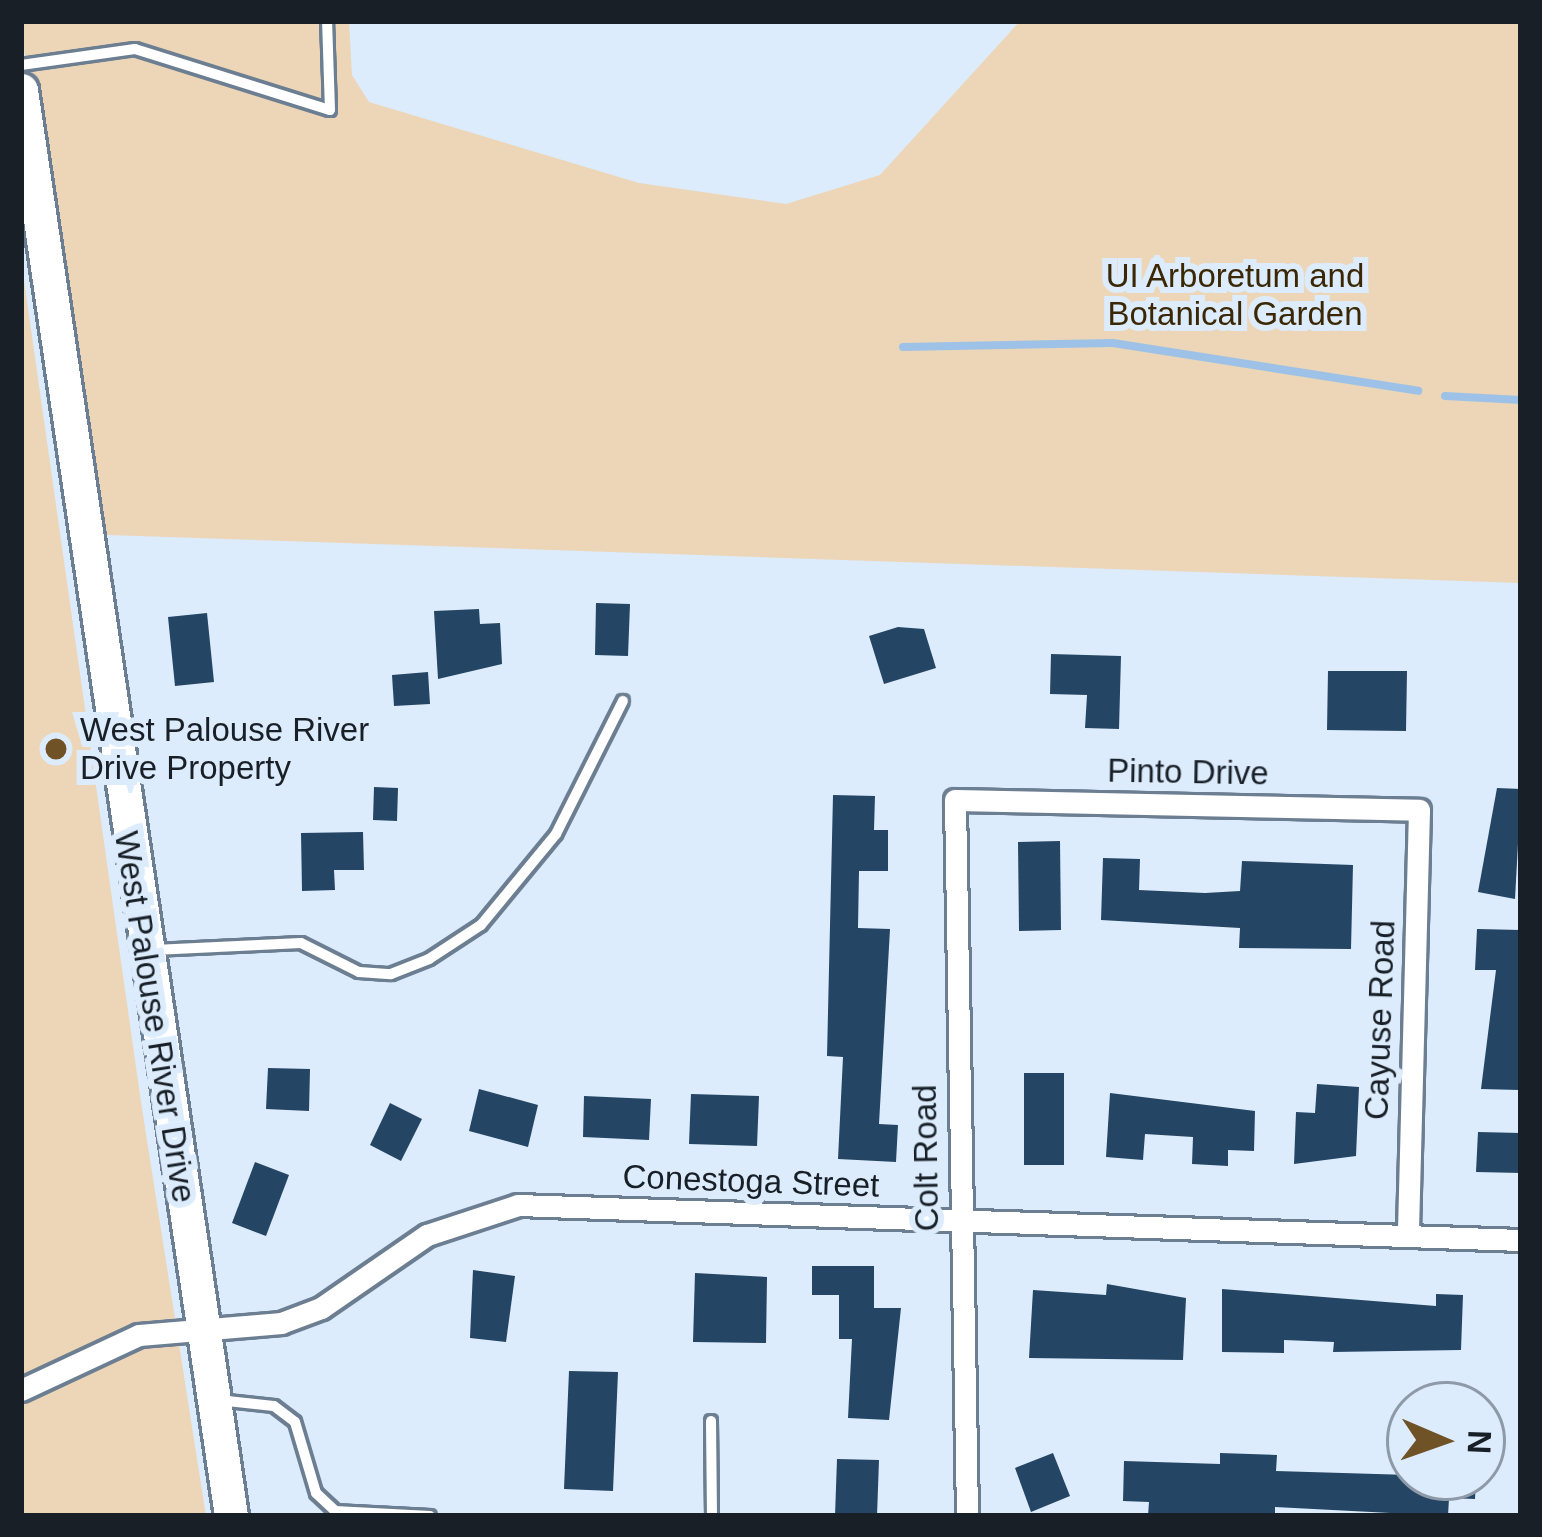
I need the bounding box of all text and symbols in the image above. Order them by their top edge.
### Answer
park label: UI Arboretum and Botanical Garden [1105,256,1365,334]
place label: West Palouse River Drive Property [80,710,369,788]
marker: West Palouse River Drive Property [43,736,69,762]
street label: Pinto Drive [1107,751,1269,793]
street label: West Palouse River Drive [106,829,204,1205]
street label: Cayuse Road [1357,919,1403,1121]
street label: Colt Road [905,1084,947,1232]
street label: Conestoga Street [622,1157,880,1205]
north arrow [1386,1381,1506,1501]
text: N [1461,1430,1498,1455]

